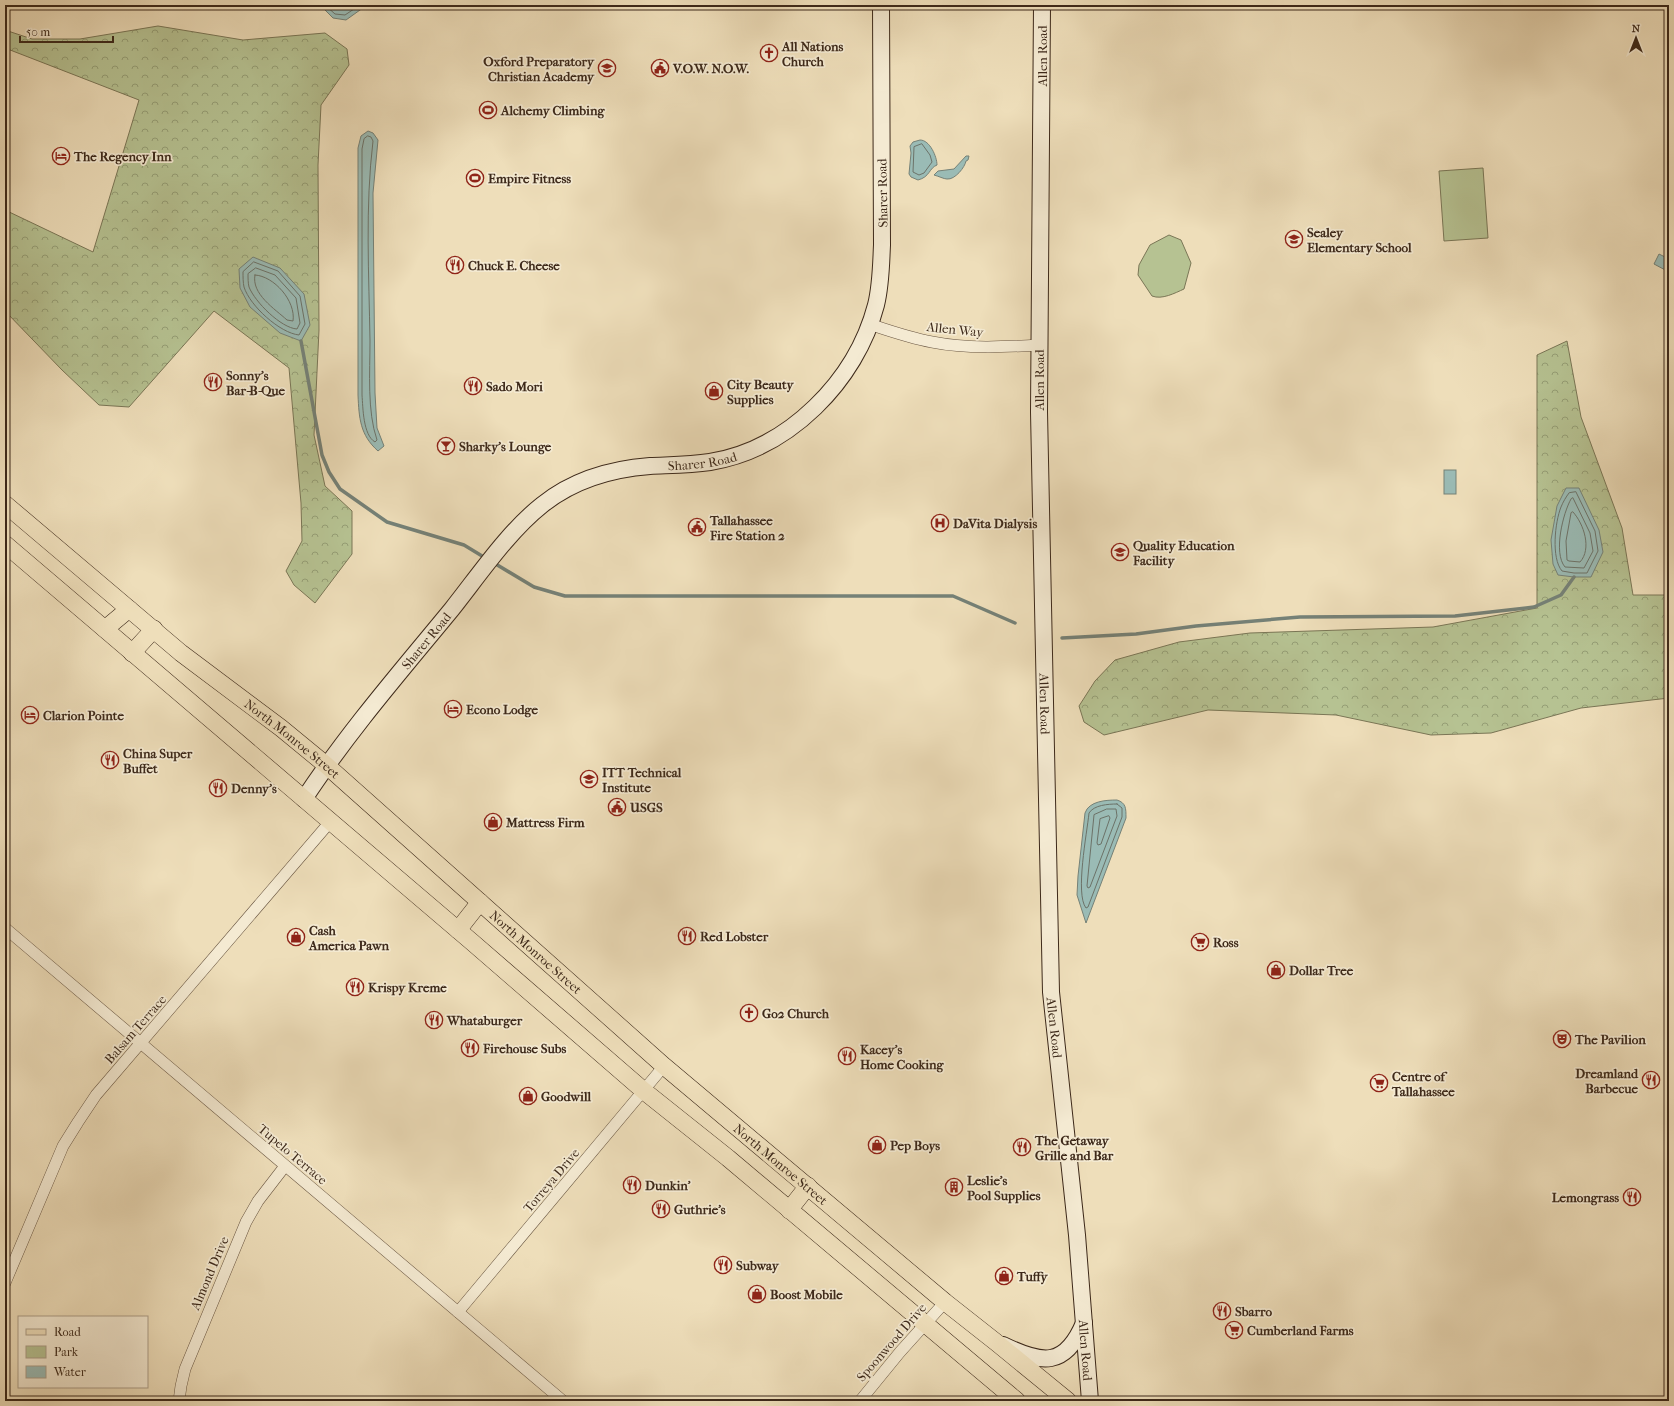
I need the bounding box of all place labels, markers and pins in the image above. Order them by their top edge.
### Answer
place label: All Nations Church [781,39,843,69]
church icon: All Nations Church [759,43,779,63]
place label: Oxford Preparatory Christian Academy [483,54,595,85]
school or university icon: Oxford Preparatory Christian Academy [597,58,617,78]
public building icon: V.O.W. N.O.W. [650,58,670,78]
place label: V.O.W. N.O.W. [672,61,749,76]
sports icon: Alchemy Climbing [478,100,498,120]
place label: Alchemy Climbing [500,103,605,119]
hotel icon: The Regency Inn [51,146,71,166]
place label: The Regency Inn [73,149,172,165]
sports icon: Empire Fitness [465,168,485,188]
place label: Empire Fitness [488,171,571,187]
place label: Sealey Elementary School [1307,225,1412,256]
school or university icon: Sealey Elementary School [1284,229,1304,249]
restaurant icon: Chuck E. Cheese [445,255,465,275]
place label: Chuck E. Cheese [468,258,560,273]
place label: Sonny's Bar-B-Que [226,368,286,398]
restaurant icon: Sonny's Bar-B-Que [203,372,223,392]
restaurant icon: Sado Mori [463,376,483,396]
place label: City Beauty Supplies [727,377,795,408]
place label: Sado Mori [486,379,543,394]
shop icon: City Beauty Supplies [704,381,724,401]
bar icon: Sharky's Lounge [436,436,456,456]
place label: Sharky's Lounge [459,439,552,455]
place label: Tallahassee Fire Station 2 [709,513,785,543]
hospital icon: DaVita Dialysis [930,513,950,533]
place label: DaVita Dialysis [953,516,1037,532]
public building icon: Tallahassee Fire Station 2 [687,517,707,537]
place label: Quality Education Facility [1132,538,1235,569]
school or university icon: Quality Education Facility [1110,542,1130,562]
hotel icon: Econo Lodge [443,699,463,719]
place label: Econo Lodge [466,702,539,718]
hotel icon: Clarion Pointe [20,705,40,725]
place label: Clarion Pointe [43,708,124,723]
place label: China Super Buffet [123,746,193,776]
restaurant icon: China Super Buffet [100,750,120,770]
place label: ITT Technical Institute [602,765,682,795]
school or university icon: ITT Technical Institute [579,769,599,789]
restaurant icon: Denny's [208,778,228,798]
place label: Denny's [231,781,277,797]
public building icon: USGS [607,797,627,817]
place label: USGS [629,800,663,815]
shop icon: Mattress Firm [483,812,503,832]
place label: Mattress Firm [505,815,585,830]
place label: Cash America Pawn [308,923,390,953]
restaurant icon: Red Lobster [677,926,697,946]
shop icon: Cash America Pawn [286,927,306,947]
place label: Red Lobster [700,929,769,944]
supermarket icon: Ross [1190,932,1210,952]
place label: Ross [1213,935,1239,950]
shop icon: Dollar Tree [1266,960,1286,980]
place label: Dollar Tree [1289,963,1354,978]
restaurant icon: Krispy Kreme [345,977,365,997]
place label: Krispy Kreme [368,980,447,996]
church icon: Go2 Church [739,1003,759,1023]
place label: Go2 Church [762,1006,830,1021]
restaurant icon: Whataburger [424,1010,444,1030]
place label: Whataburger [446,1013,523,1029]
theatre icon: The Pavilion [1552,1029,1572,1049]
place label: The Pavilion [1574,1032,1646,1047]
restaurant icon: Firehouse Subs [460,1038,480,1058]
place label: Firehouse Subs [482,1041,566,1056]
place label: Kacey's Home Cooking [860,1042,945,1073]
restaurant icon: Kacey's Home Cooking [837,1046,857,1066]
place label: Dreamland Barbecue [1575,1066,1639,1096]
place label: Centre of Tallahassee [1391,1069,1455,1099]
restaurant icon: Dreamland Barbecue [1641,1070,1661,1090]
supermarket icon: Centre of Tallahassee [1369,1073,1389,1093]
shop icon: Goodwill [518,1086,538,1106]
place label: Goodwill [541,1089,592,1104]
place label: The Getaway Grille and Bar [1034,1133,1114,1163]
shop icon: Pep Boys [867,1135,887,1155]
restaurant icon: The Getaway Grille and Bar [1012,1137,1032,1157]
place label: Pep Boys [890,1138,940,1154]
place label: Leslie's Pool Supplies [967,1173,1041,1204]
restaurant icon: Dunkin' [622,1175,642,1195]
building icon: Leslie's Pool Supplies [944,1177,964,1197]
place label: Dunkin' [645,1178,691,1193]
restaurant icon: Lemongrass [1622,1187,1642,1207]
place label: Lemongrass [1552,1190,1619,1206]
restaurant icon: Guthrie's [651,1199,671,1219]
place label: Guthrie's [674,1202,726,1217]
restaurant icon: Subway [713,1255,733,1275]
place label: Subway [736,1258,780,1274]
shop icon: Tuffy [994,1266,1014,1286]
place label: Tuffy [1016,1269,1048,1285]
shop icon: Boost Mobile [747,1284,767,1304]
place label: Boost Mobile [770,1287,843,1302]
restaurant icon: Sbarro [1212,1301,1232,1321]
place label: Sbarro [1235,1304,1273,1319]
supermarket icon: Cumberland Farms [1224,1320,1244,1340]
place label: Cumberland Farms [1247,1323,1354,1338]

